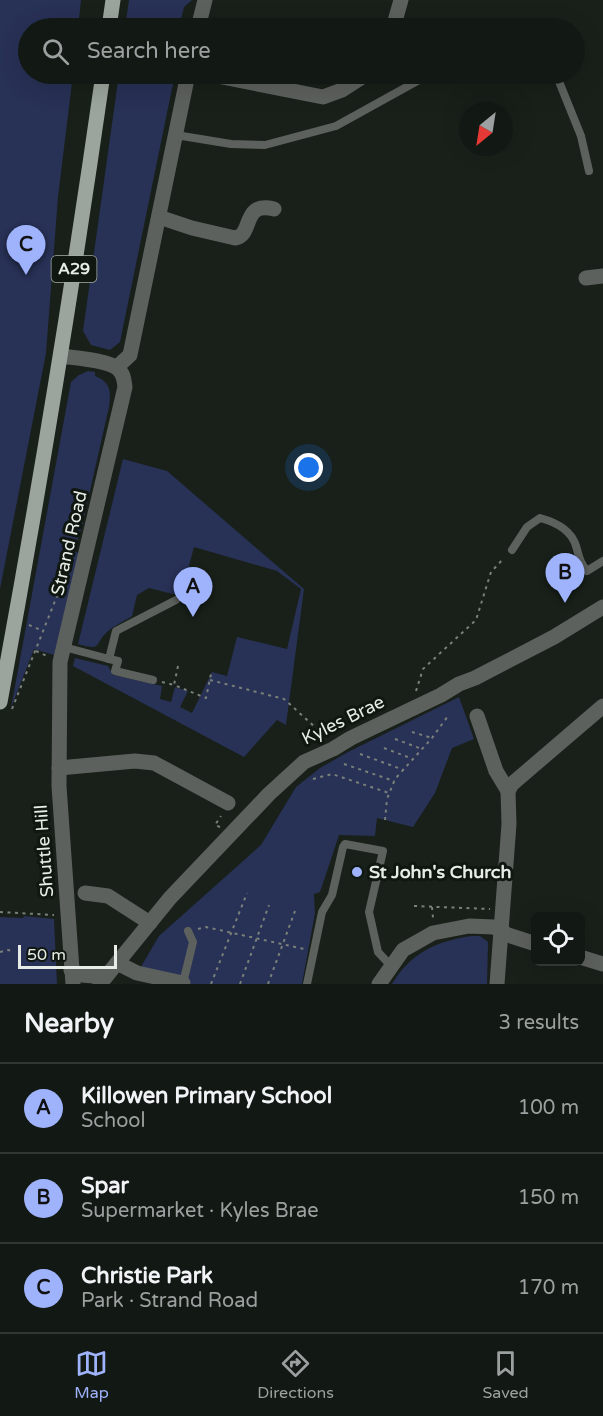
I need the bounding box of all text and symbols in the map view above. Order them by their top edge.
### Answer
search box [18,18,585,84]
icon: search [39,35,72,68]
text: Search here [87,38,211,64]
north arrow [459,102,513,156]
pin: C [6,226,46,275]
road number: A29 [52,256,97,282]
your location [294,453,323,482]
street label: Strand Road [46,488,92,598]
pin: B [546,554,584,603]
pin: A [174,568,212,617]
street label: Kyles Brae [298,691,388,749]
street label: Shuttle Hill [30,804,58,898]
place label: St John's Church [369,861,511,883]
marker: St John's Church [350,865,364,879]
map controls [531,912,585,966]
button: locate [531,912,585,966]
scale bar [18,942,117,970]
text: 50 m [27,945,66,965]
text: Nearby [24,1008,114,1039]
text: 3 results [499,1011,579,1035]
text: Killowen Primary School [81,1083,332,1109]
text: A [36,1096,51,1120]
text: 100 m [518,1096,579,1120]
text: School [81,1109,145,1133]
text: Spar [81,1173,129,1199]
text: B [37,1186,50,1210]
text: 150 m [518,1186,579,1210]
text: Supermarket · Kyles Brae [81,1199,319,1223]
text: Christie Park [81,1263,213,1289]
text: C [37,1276,50,1300]
text: 170 m [518,1276,579,1300]
text: Park · Strand Road [81,1289,258,1313]
tab: Map [74,1347,109,1403]
tab: Directions [257,1347,334,1403]
tab: Saved [482,1347,529,1403]

